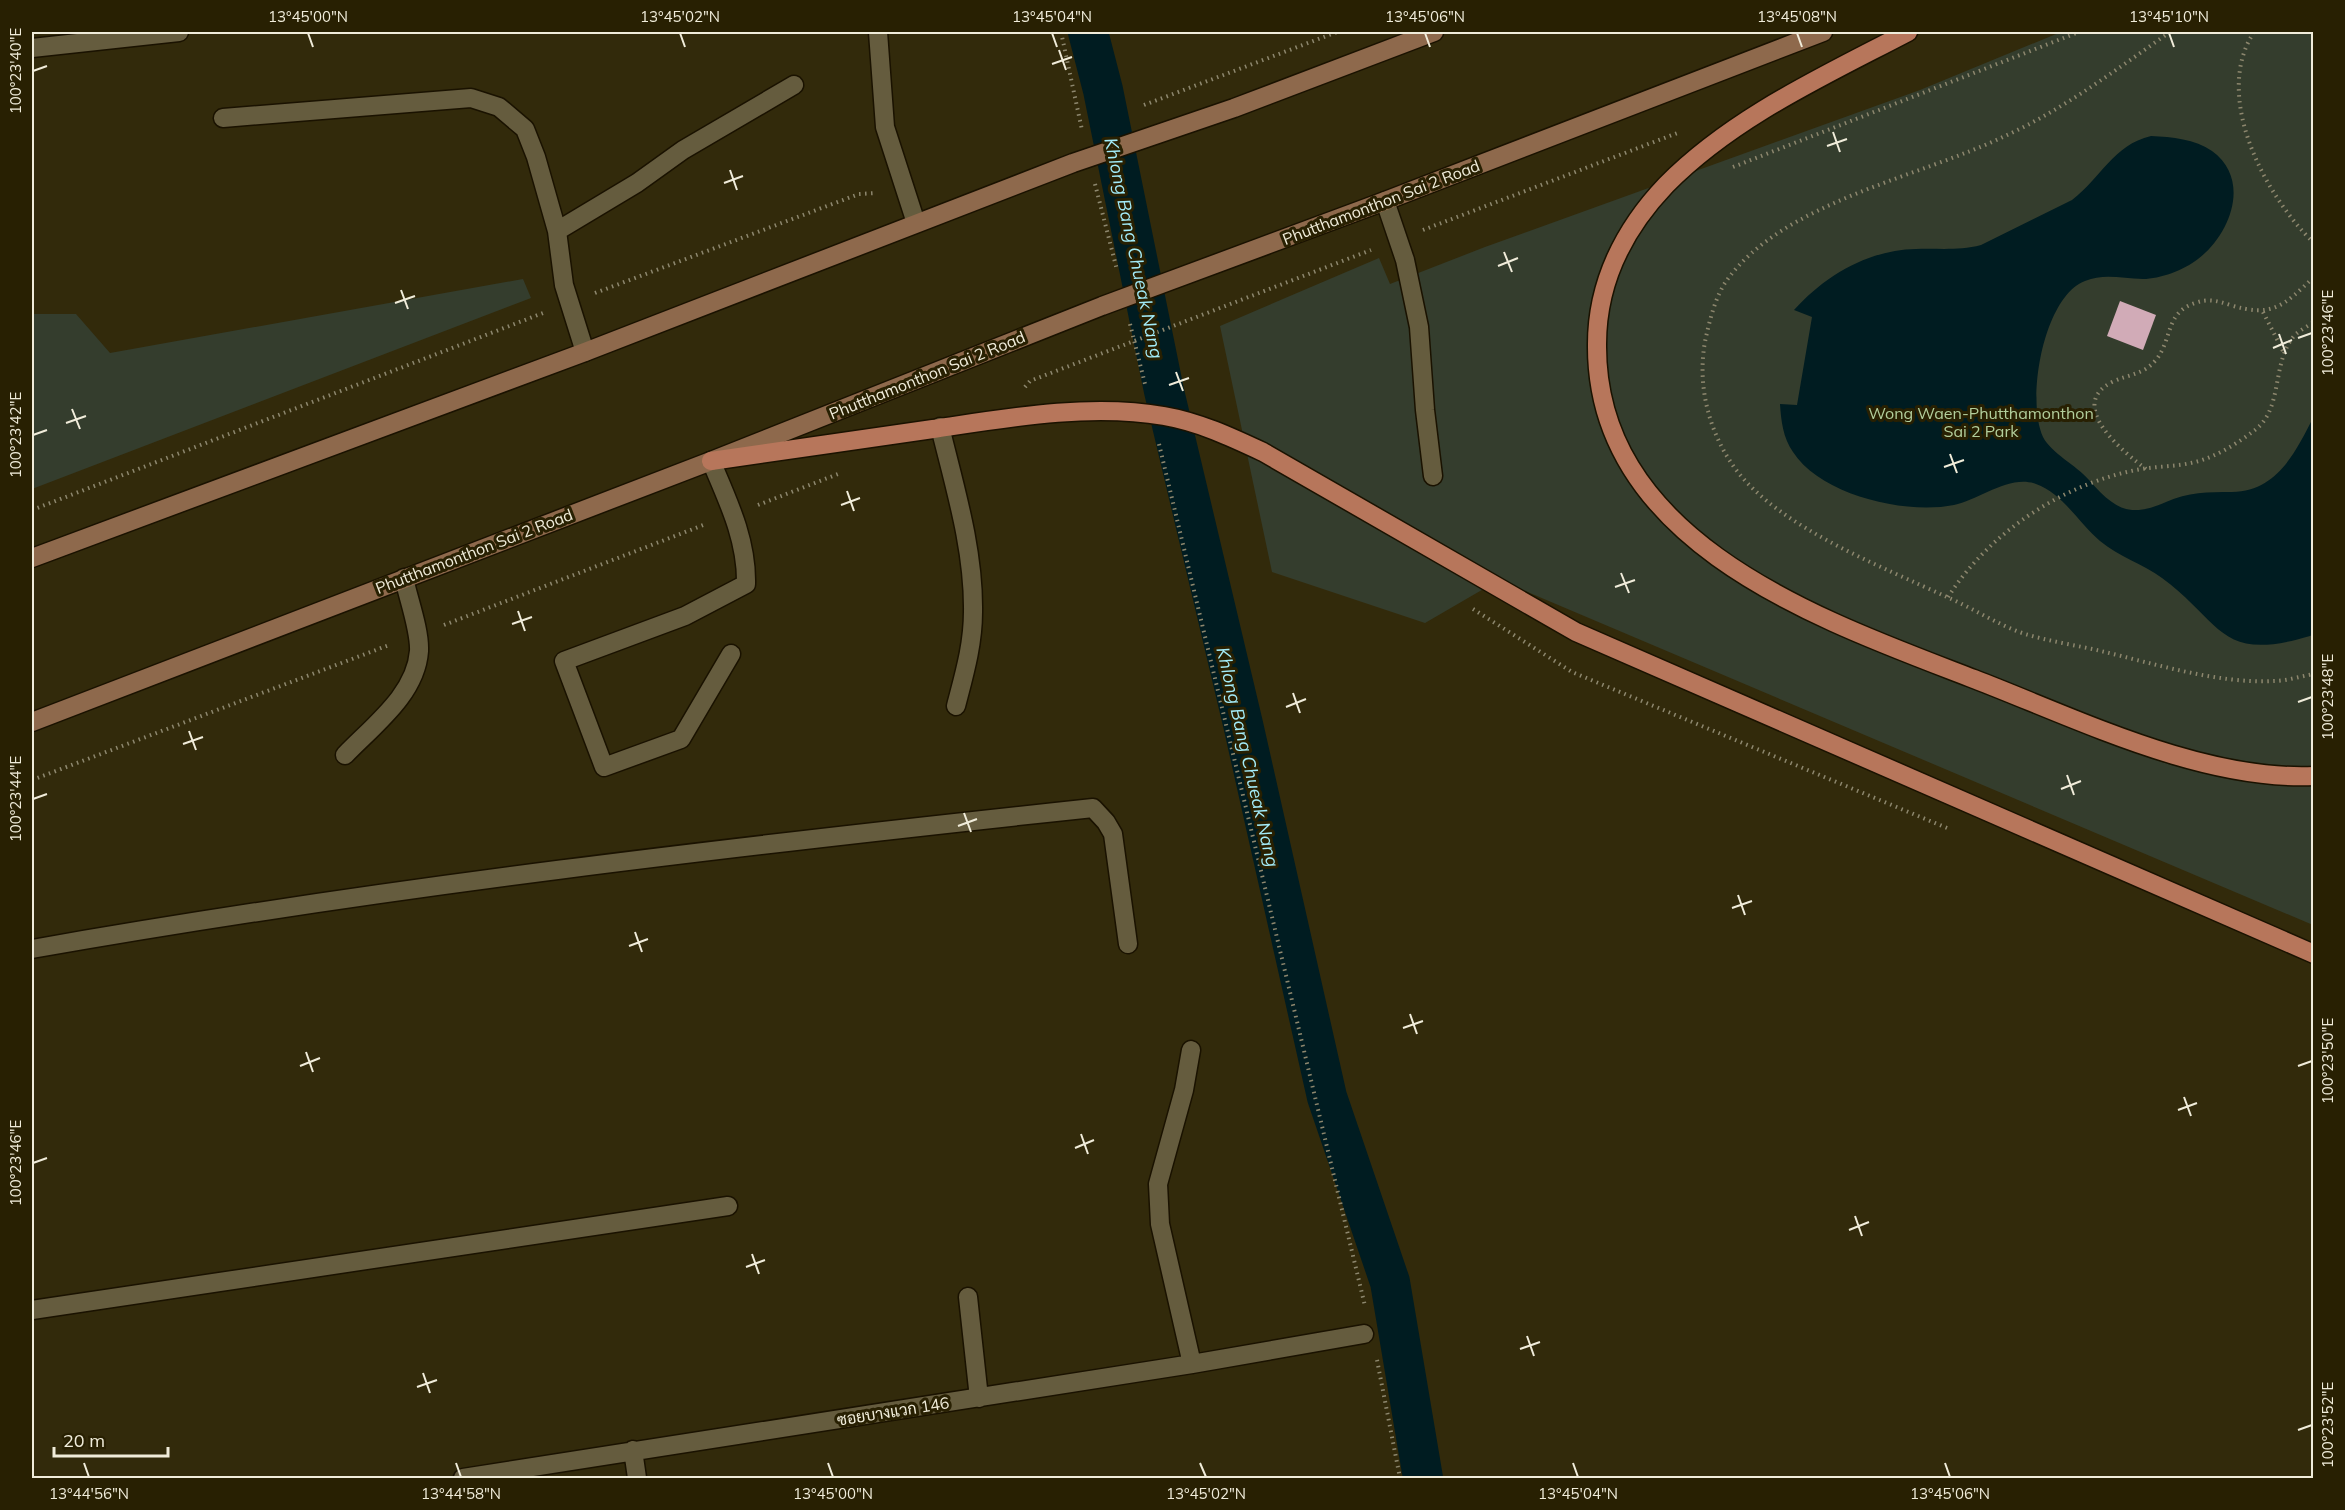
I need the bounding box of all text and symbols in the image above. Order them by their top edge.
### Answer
text: 13°45'00"N [268,7,348,26]
text: 13°45'02"N [640,7,720,26]
text: 13°45'04"N [1012,7,1092,26]
text: 13°45'06"N [1385,7,1465,26]
text: 13°45'08"N [1757,7,1837,26]
text: 13°45'10"N [2129,7,2209,26]
text: 100°23'40"E [6,28,25,114]
water label: Khlong Bang Chueak Nang [1099,135,1169,361]
street label: Phutthamonthon Sai 2 Road [1279,155,1483,249]
text: 100°23'46"E [2318,290,2337,376]
street label: Phutthamonthon Sai 2 Road [826,326,1028,424]
text: 100°23'42"E [6,392,25,478]
park label: Wong Waen-Phutthamonthon Sai 2 Park [1868,403,2094,441]
street label: Phutthamonthon Sai 2 Road [372,504,576,598]
water label: Khlong Bang Chueak Nang [1211,645,1285,869]
text: 100°23'48"E [2318,654,2337,740]
text: 100°23'44"E [6,756,25,842]
text: 100°23'50"E [2318,1018,2337,1104]
text: 100°23'46"E [6,1120,25,1206]
text: 100°23'52"E [2318,1382,2337,1468]
street label: ซอยบางแวก 146 [835,1392,951,1430]
scale bar [54,1420,168,1458]
text: 20 m [63,1429,105,1452]
text: 13°44'56"N [49,1484,129,1503]
text: 13°44'58"N [421,1484,501,1503]
text: 13°45'00"N [793,1484,873,1503]
text: 13°45'02"N [1166,1484,1246,1503]
text: 13°45'04"N [1538,1484,1618,1503]
text: 13°45'06"N [1910,1484,1990,1503]

